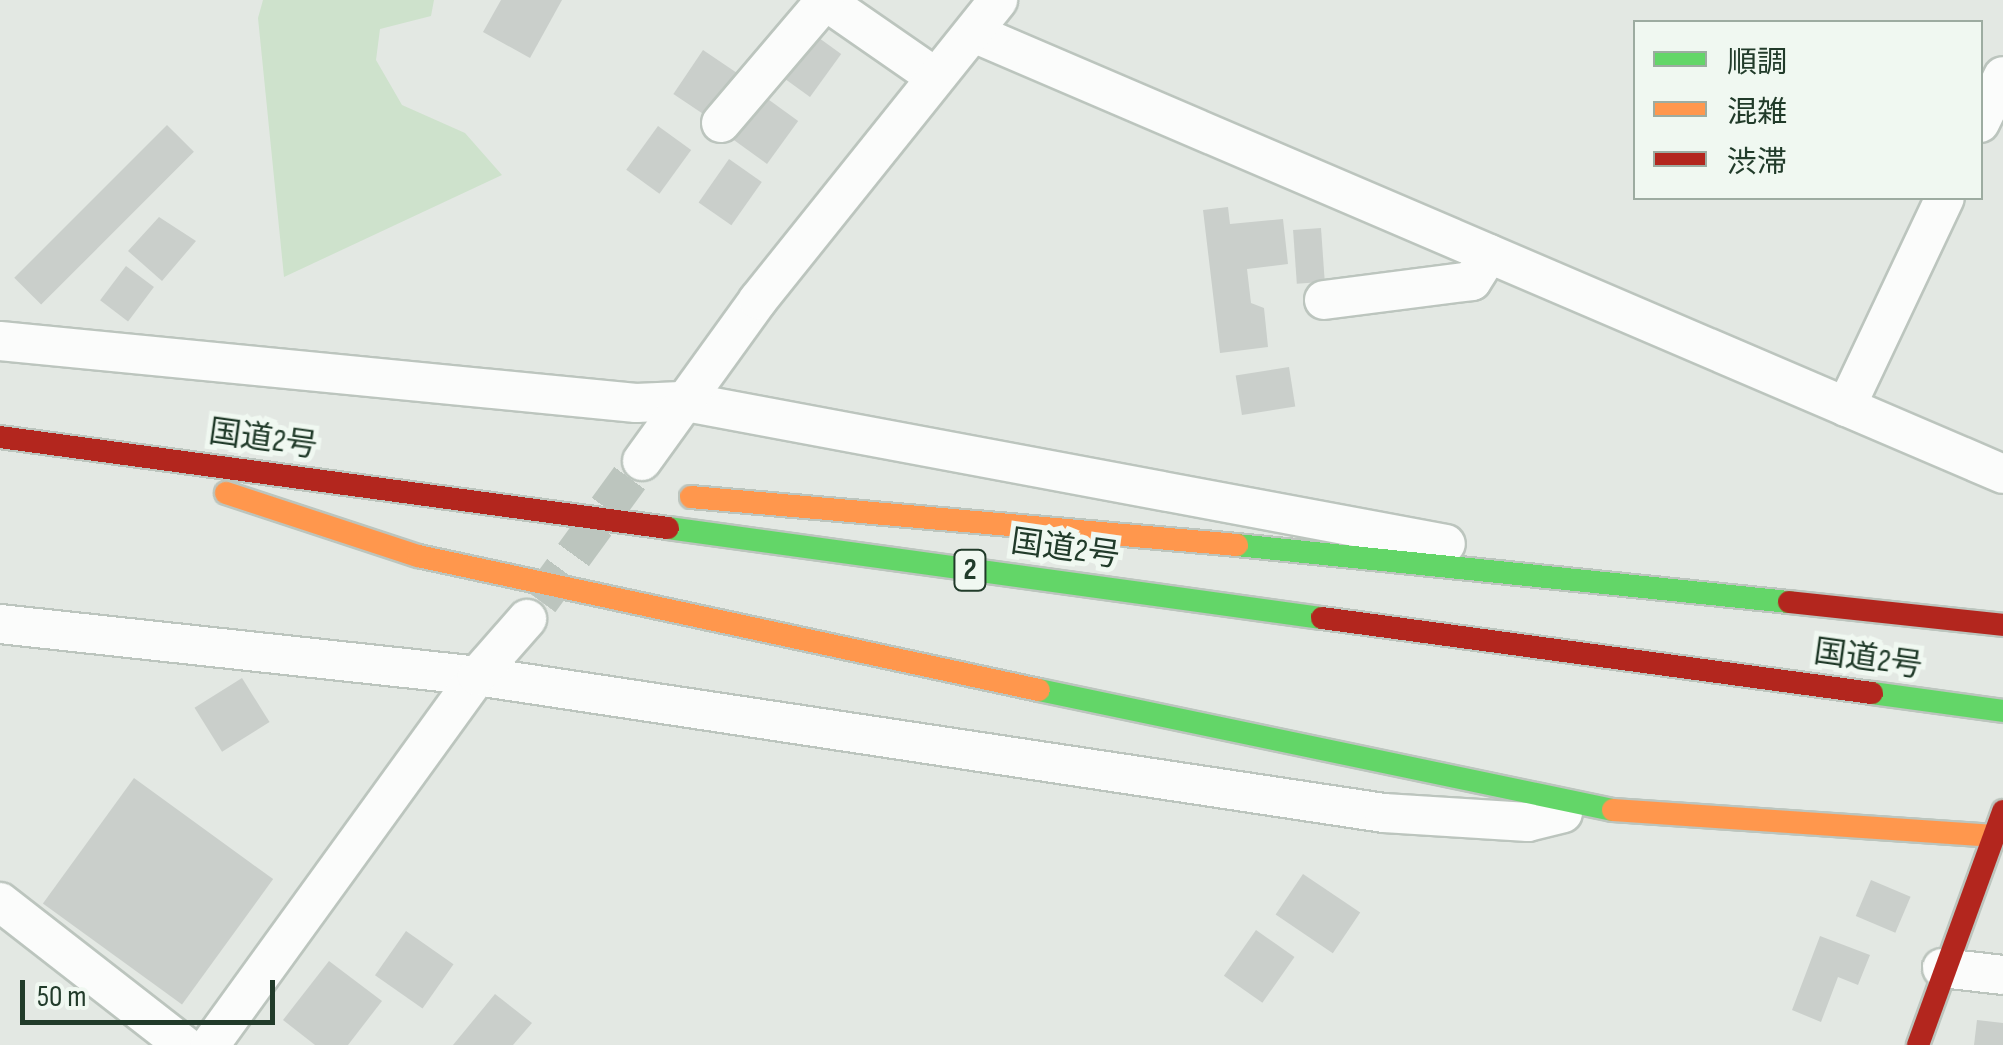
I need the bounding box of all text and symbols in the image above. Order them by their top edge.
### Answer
legend [1633,20,1983,200]
text: 順調 [1727,45,1787,81]
text: 混雑 [1727,95,1787,131]
text: 渋滞 [1727,145,1787,181]
street label: 国道2号 [206,413,320,467]
street label: 国道2号 [1008,523,1122,577]
road number: 2 [952,545,988,595]
street label: 国道2号 [1811,633,1925,687]
scale bar [25,960,280,1022]
text: 50 m [37,979,86,1015]

